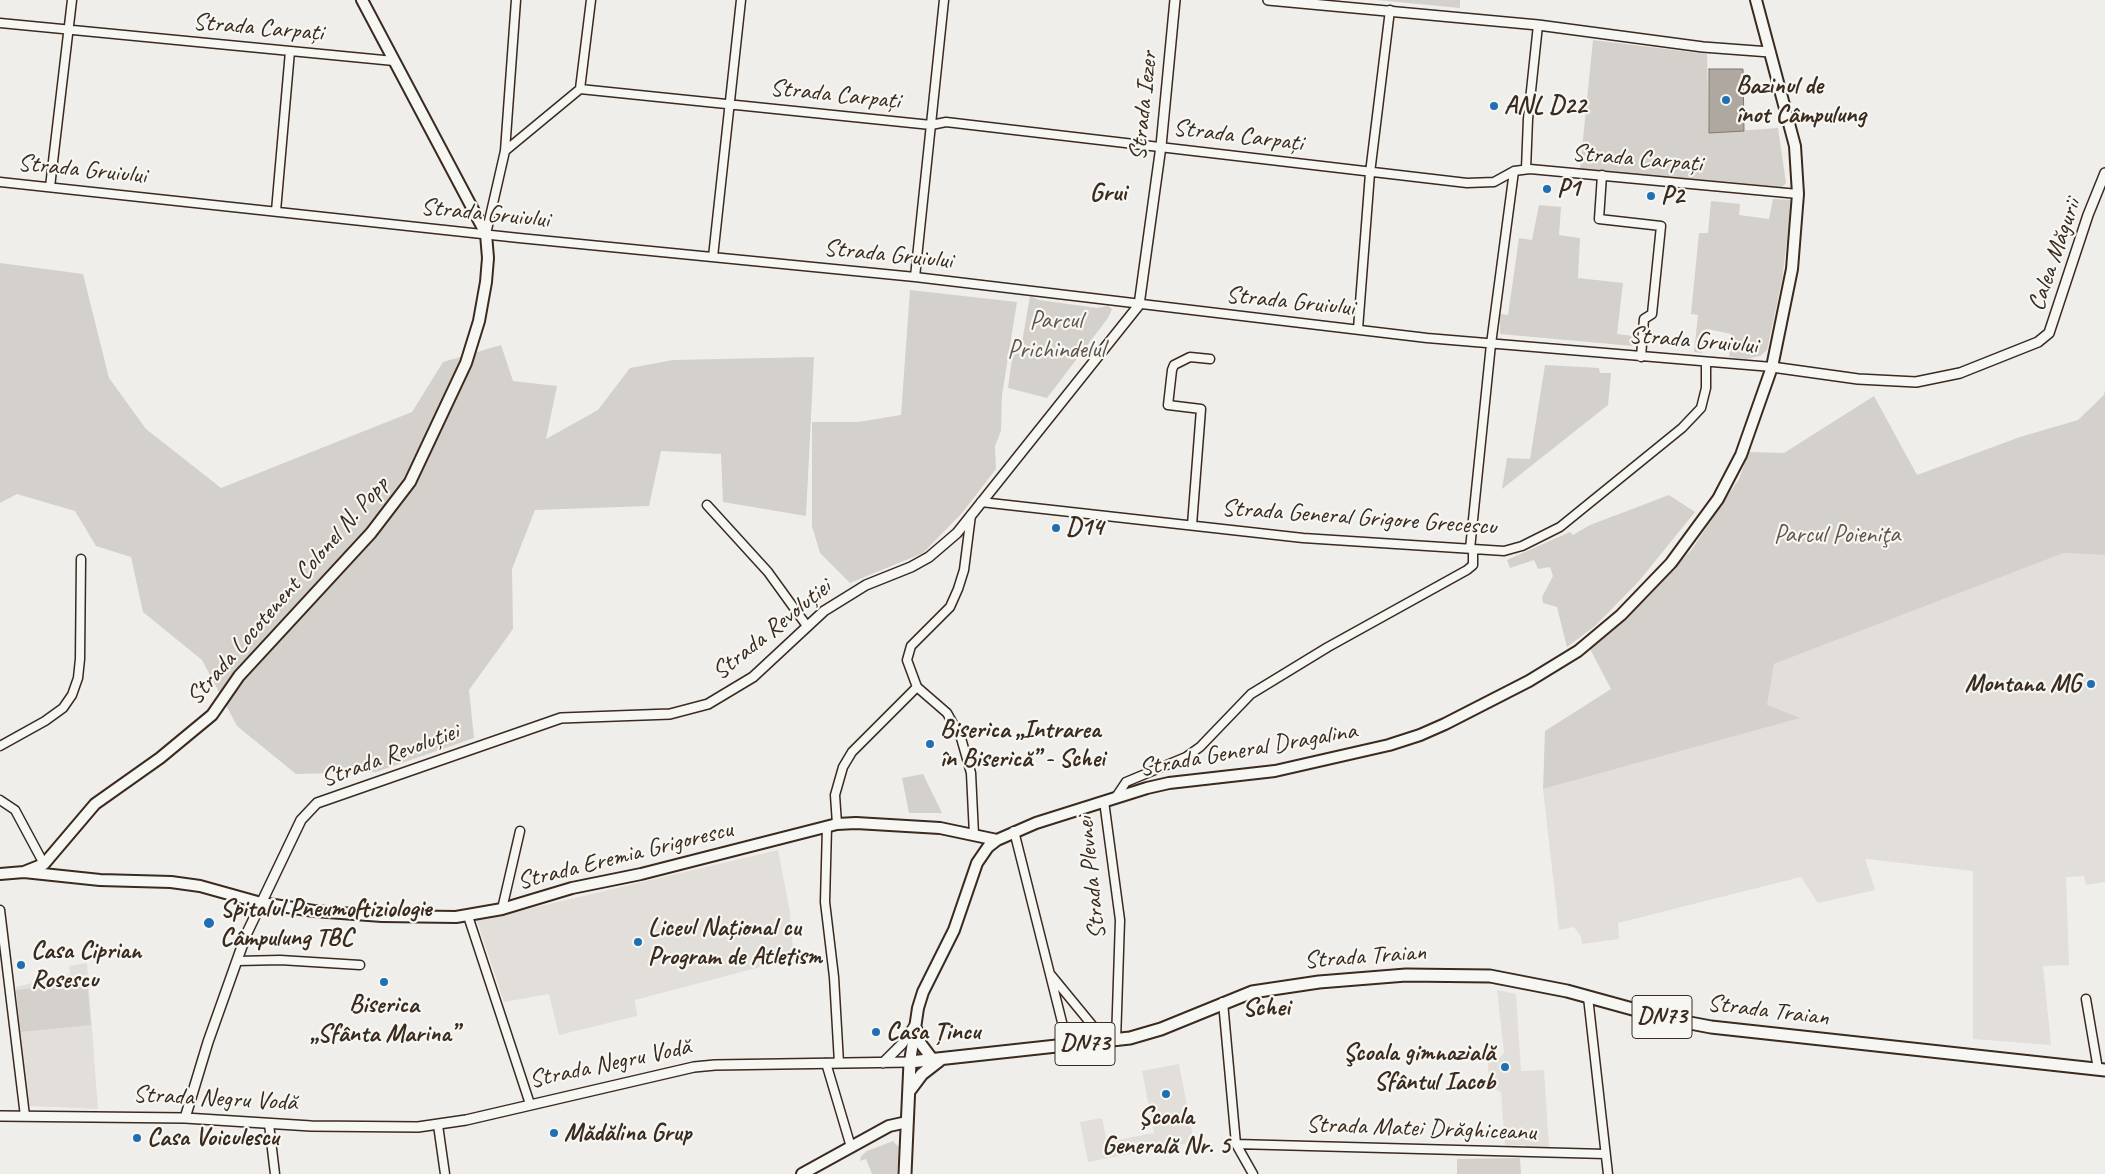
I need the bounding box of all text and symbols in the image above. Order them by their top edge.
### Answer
street label: Strada Carpați [191,7,325,49]
street label: Strada Iezer [1123,50,1165,162]
place label: Bazinul de înot Câmpulung [1736,71,1866,130]
street label: Strada Carpați [768,73,902,117]
place label: ANL D22 [1504,91,1586,121]
marker: Bazinul de înot Câmpulung [1720,94,1732,106]
marker: ANL D22 [1488,100,1500,112]
street label: Strada Carpați [1171,113,1305,159]
street label: Strada Carpați [1570,138,1704,180]
street label: Strada Gruiului [16,148,148,192]
place label: P1 [1557,174,1580,204]
district label: Grui [1090,177,1126,209]
place label: P2 [1661,181,1684,211]
marker: P1 [1541,183,1553,195]
marker: P2 [1645,190,1657,202]
street label: Strada Gruiului [419,192,551,236]
street label: Calea Măgurii [2022,195,2088,315]
street label: Strada Gruiului [822,233,954,277]
street label: Strada Gruiului [1224,280,1356,324]
park label: Parcul Prichindelul [1007,306,1105,365]
street label: Strada Gruiului [1627,320,1759,362]
street label: Strada Locotenent Colonel N. Popp [181,471,395,711]
street label: Strada General Grigore Grecescu [1220,493,1498,543]
place label: D14 [1066,513,1103,543]
park label: Parcul Poieniţa [1774,520,1900,550]
marker: D14 [1050,522,1062,534]
street label: Strada Revoluției [706,573,838,687]
place label: Montana MG [1965,669,2081,699]
marker: Montana MG [2085,678,2097,690]
place label: Biserica „Intrarea în Biserică” - Schei [940,715,1105,774]
street label: Strada General Dragalina [1137,716,1359,784]
street label: Strada Revoluției [317,717,463,795]
marker: Biserica „Intrarea în Biserică” - Schei [924,738,936,750]
street label: Strada Eremia Grigorescu [514,815,736,897]
street label: Strada Plevnei [1071,815,1113,941]
place label: Spitalul Pneumoftiziologie Câmpulung TBC [220,894,431,953]
place label: Liceul Național cu Program de Atletism [648,913,822,972]
marker: Spitalul Pneumoftiziologie Câmpulung TBC [202,916,216,930]
place label: Casa Ciprian Rosescu [31,936,141,995]
marker: Liceul Național cu Program de Atletism [632,936,644,948]
street label: Strada Traian [1303,938,1427,976]
marker: Casa Ciprian Rosescu [15,959,27,971]
marker: Biserica „Sfânta Marina” [378,976,390,988]
street label: Strada Traian [1706,989,1830,1033]
place label: Biserica „Sfânta Marina” [311,990,457,1049]
district label: Schei [1242,992,1290,1024]
road number: DN73 [1632,996,1692,1038]
place label: Casa Țincu [886,1017,980,1047]
road number: DN73 [1055,1022,1115,1066]
marker: Casa Țincu [870,1026,882,1038]
street label: Strada Negru Vodă [527,1032,693,1096]
place label: Şcoala gimnazială Sfântul Iacob [1343,1038,1495,1097]
marker: Şcoala gimnazială Sfântul Iacob [1499,1061,1511,1073]
street label: Strada Negru Vodă [132,1080,298,1118]
marker: Școala Generală Nr. 5 [1160,1088,1172,1100]
place label: Școala Generală Nr. 5 [1102,1102,1230,1161]
street label: Strada Matei Drăghiceanu [1305,1110,1537,1148]
place label: Mădălina Grup [564,1118,691,1148]
place label: Casa Voiculescu [147,1123,279,1153]
marker: Mădălina Grup [548,1127,560,1139]
marker: Casa Voiculescu [131,1132,143,1144]

